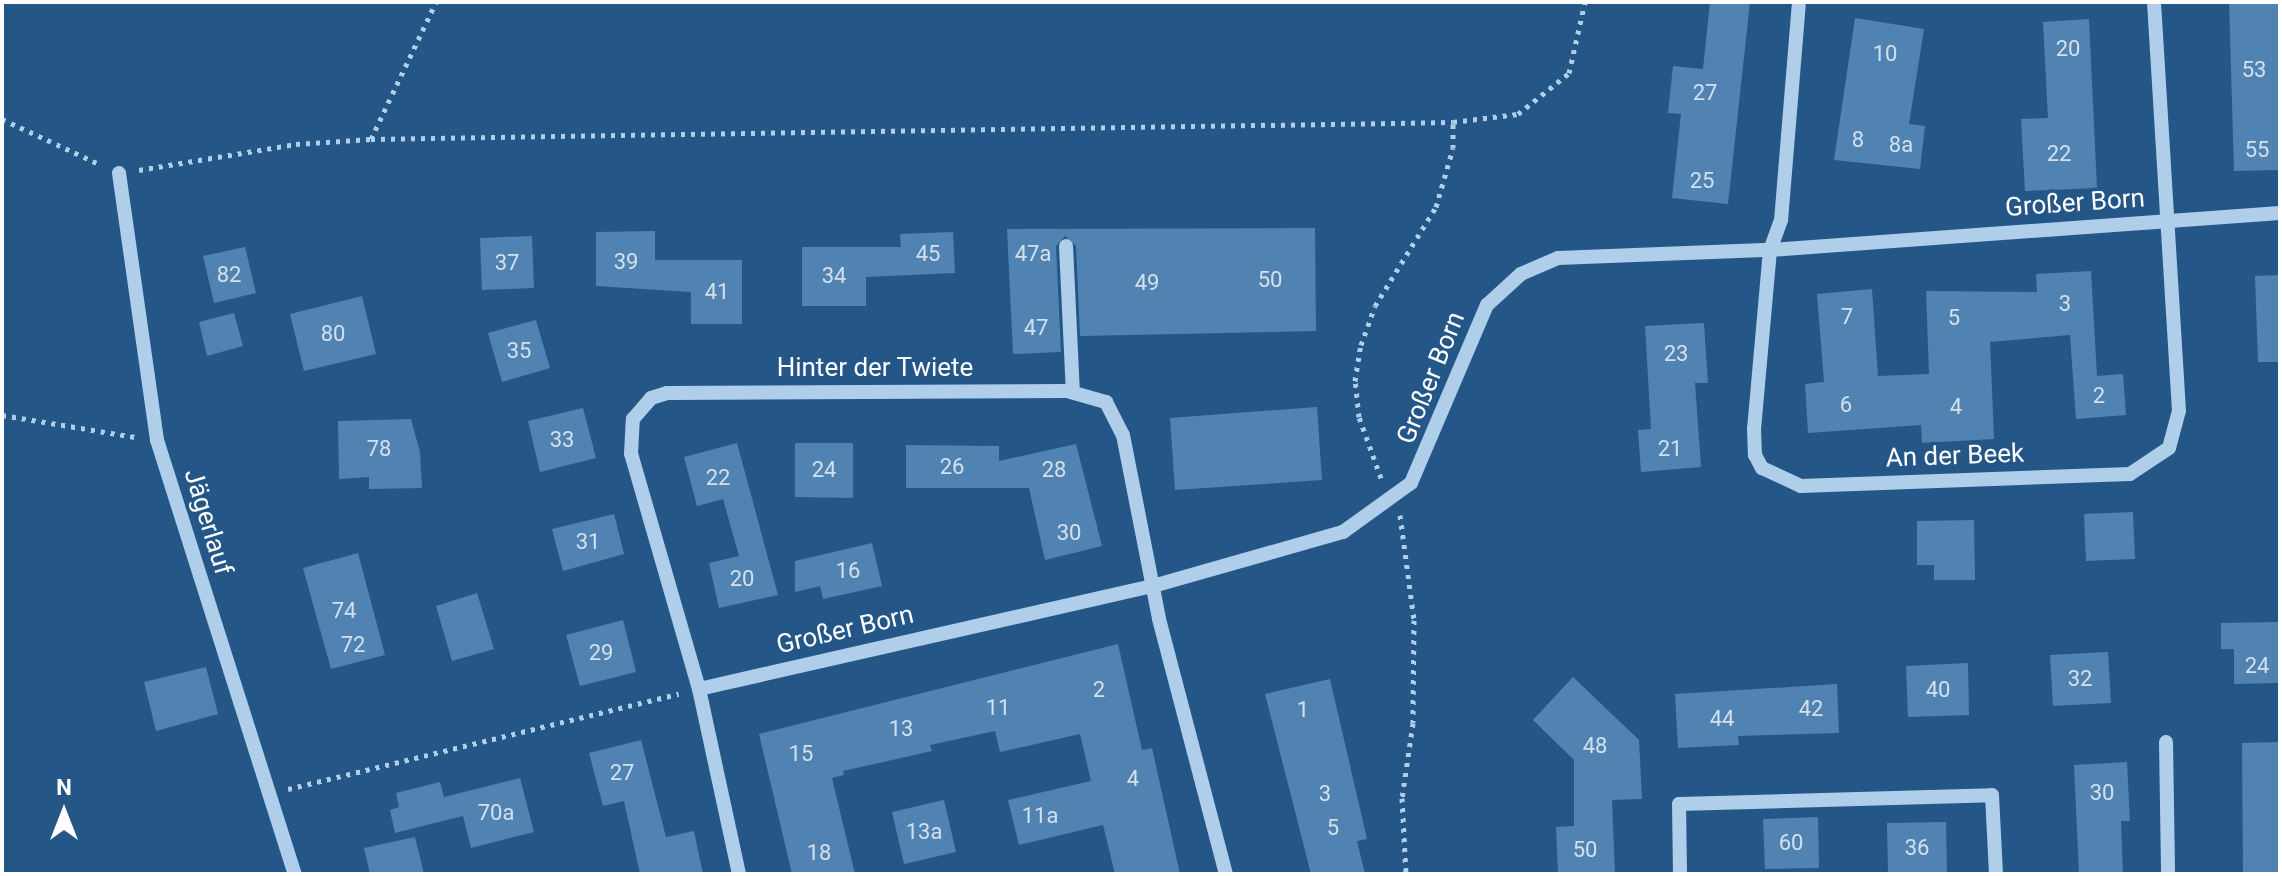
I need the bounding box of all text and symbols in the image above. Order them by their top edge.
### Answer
house number: 20 [2056,36,2080,62]
house number: 10 [1873,41,1897,67]
house number: 53 [2242,57,2266,83]
house number: 27 [1693,80,1717,106]
house number: 8 [1852,127,1864,153]
house number: 8a [1889,132,1913,158]
house number: 55 [2245,137,2269,163]
house number: 22 [2047,141,2071,167]
house number: 25 [1690,168,1714,194]
street label: Großer Born [2004,183,2146,223]
house number: 45 [916,241,940,267]
house number: 47a [1015,241,1051,267]
house number: 39 [614,249,638,275]
house number: 37 [495,250,519,276]
house number: 82 [217,262,241,288]
house number: 34 [822,263,846,289]
house number: 50 [1258,267,1282,293]
house number: 49 [1135,270,1159,296]
house number: 41 [705,279,729,305]
house number: 3 [2059,291,2071,317]
house number: 7 [1841,304,1853,330]
house number: 5 [1948,305,1960,331]
street label: Großer Born [1390,307,1472,449]
house number: 47 [1024,315,1048,341]
house number: 80 [321,321,345,347]
house number: 35 [507,338,531,364]
house number: 23 [1664,341,1688,367]
street label: Hinter der Twiete [776,352,974,384]
house number: 2 [2093,383,2105,409]
house number: 6 [1840,392,1852,418]
house number: 4 [1950,394,1962,420]
house number: 33 [550,427,574,453]
house number: 78 [367,436,391,462]
house number: 21 [1658,436,1682,462]
street label: An der Beek [1885,438,2025,474]
house number: 26 [940,454,964,480]
house number: 24 [812,457,836,483]
house number: 28 [1042,457,1066,483]
street label: Jägerlauf [177,465,239,579]
house number: 22 [706,465,730,491]
house number: 30 [1057,520,1081,546]
house number: 31 [576,529,600,555]
house number: 16 [836,558,860,584]
house number: 20 [730,566,754,592]
house number: 74 [332,598,356,624]
street label: Großer Born [773,599,917,661]
house number: 72 [341,632,365,658]
house number: 29 [589,640,613,666]
house number: 24 [2245,653,2269,679]
house number: 32 [2068,666,2092,692]
house number: 2 [1093,677,1105,703]
house number: 40 [1926,677,1950,703]
house number: 11 [986,695,1010,721]
house number: 42 [1799,696,1823,722]
house number: 1 [1297,697,1309,723]
house number: 44 [1710,706,1734,732]
house number: 13 [889,716,913,742]
house number: 48 [1583,733,1607,759]
house number: 15 [789,741,813,767]
house number: 27 [610,760,634,786]
house number: 4 [1127,766,1139,792]
north arrow [24,772,104,852]
text: N [56,775,72,800]
house number: 30 [2090,780,2114,806]
house number: 3 [1319,781,1331,807]
house number: 70a [478,800,514,826]
house number: 11a [1022,803,1058,829]
house number: 5 [1327,815,1339,841]
house number: 13a [906,819,942,845]
house number: 60 [1779,830,1803,856]
house number: 36 [1905,835,1929,861]
house number: 50 [1573,837,1597,863]
house number: 18 [807,840,831,866]

